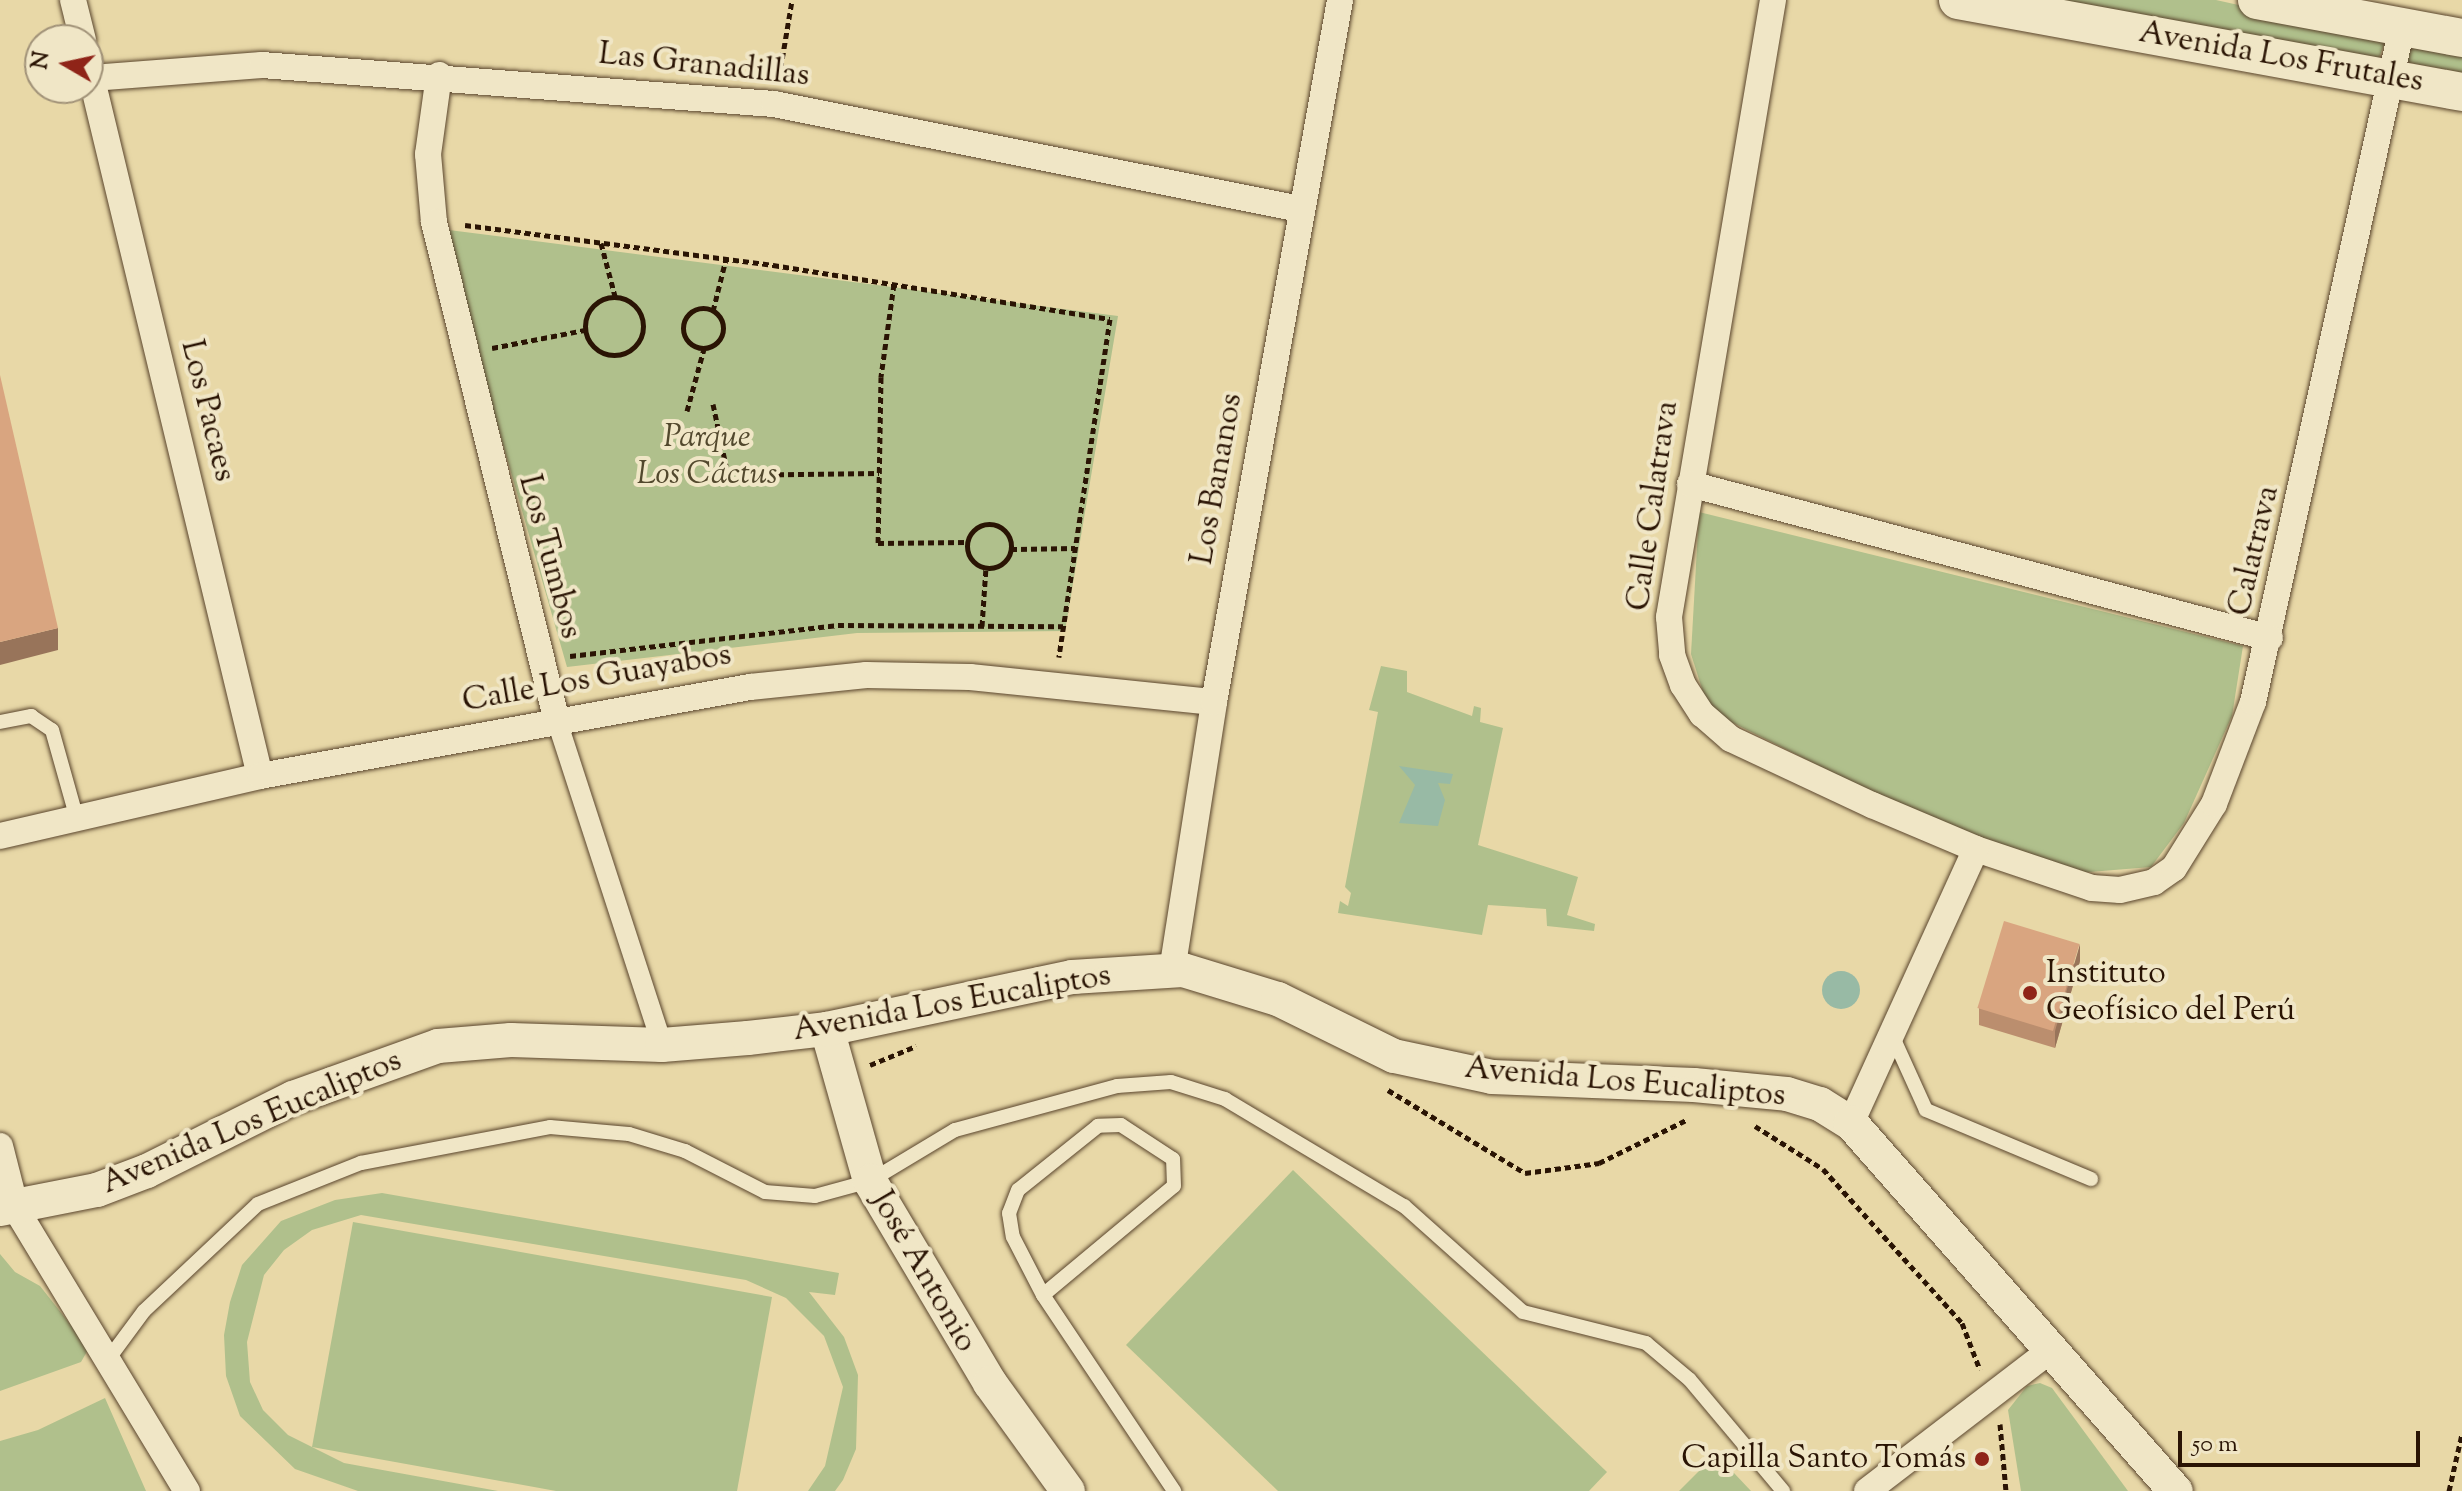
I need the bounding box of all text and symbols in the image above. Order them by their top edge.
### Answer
street label: Avenida Los Frutales [2136,14,2426,102]
north arrow [24,24,104,104]
street label: Las Granadillas [597,36,811,96]
text: N [25,49,59,72]
street label: Los Pacaes [171,336,243,486]
street label: Los Bananos [1184,390,1252,568]
street label: Calle Calatrava [1620,399,1688,613]
park label: Parque Los Cáctus [637,420,777,495]
street label: Los Tumbos [509,471,589,643]
street label: Calatrava [2221,482,2289,620]
street label: Calle Los Guayabos [460,636,734,722]
place label: Instituto Geofísico del Perú [2046,956,2295,1031]
street label: Avenida Los Eucaliptos [790,957,1114,1051]
marker: Instituto Geofísico del Perú [2021,984,2039,1002]
street label: Avenida Los Eucaliptos [96,1042,408,1204]
street label: Avenida Los Eucaliptos [1463,1050,1787,1116]
street label: José Antonio [862,1185,984,1359]
scale bar [2182,1415,2424,1465]
text: 50 m [2192,1428,2238,1462]
place label: Capilla Santo Tomás [1681,1440,1966,1478]
marker: Capilla Santo Tomás [1973,1450,1991,1468]

